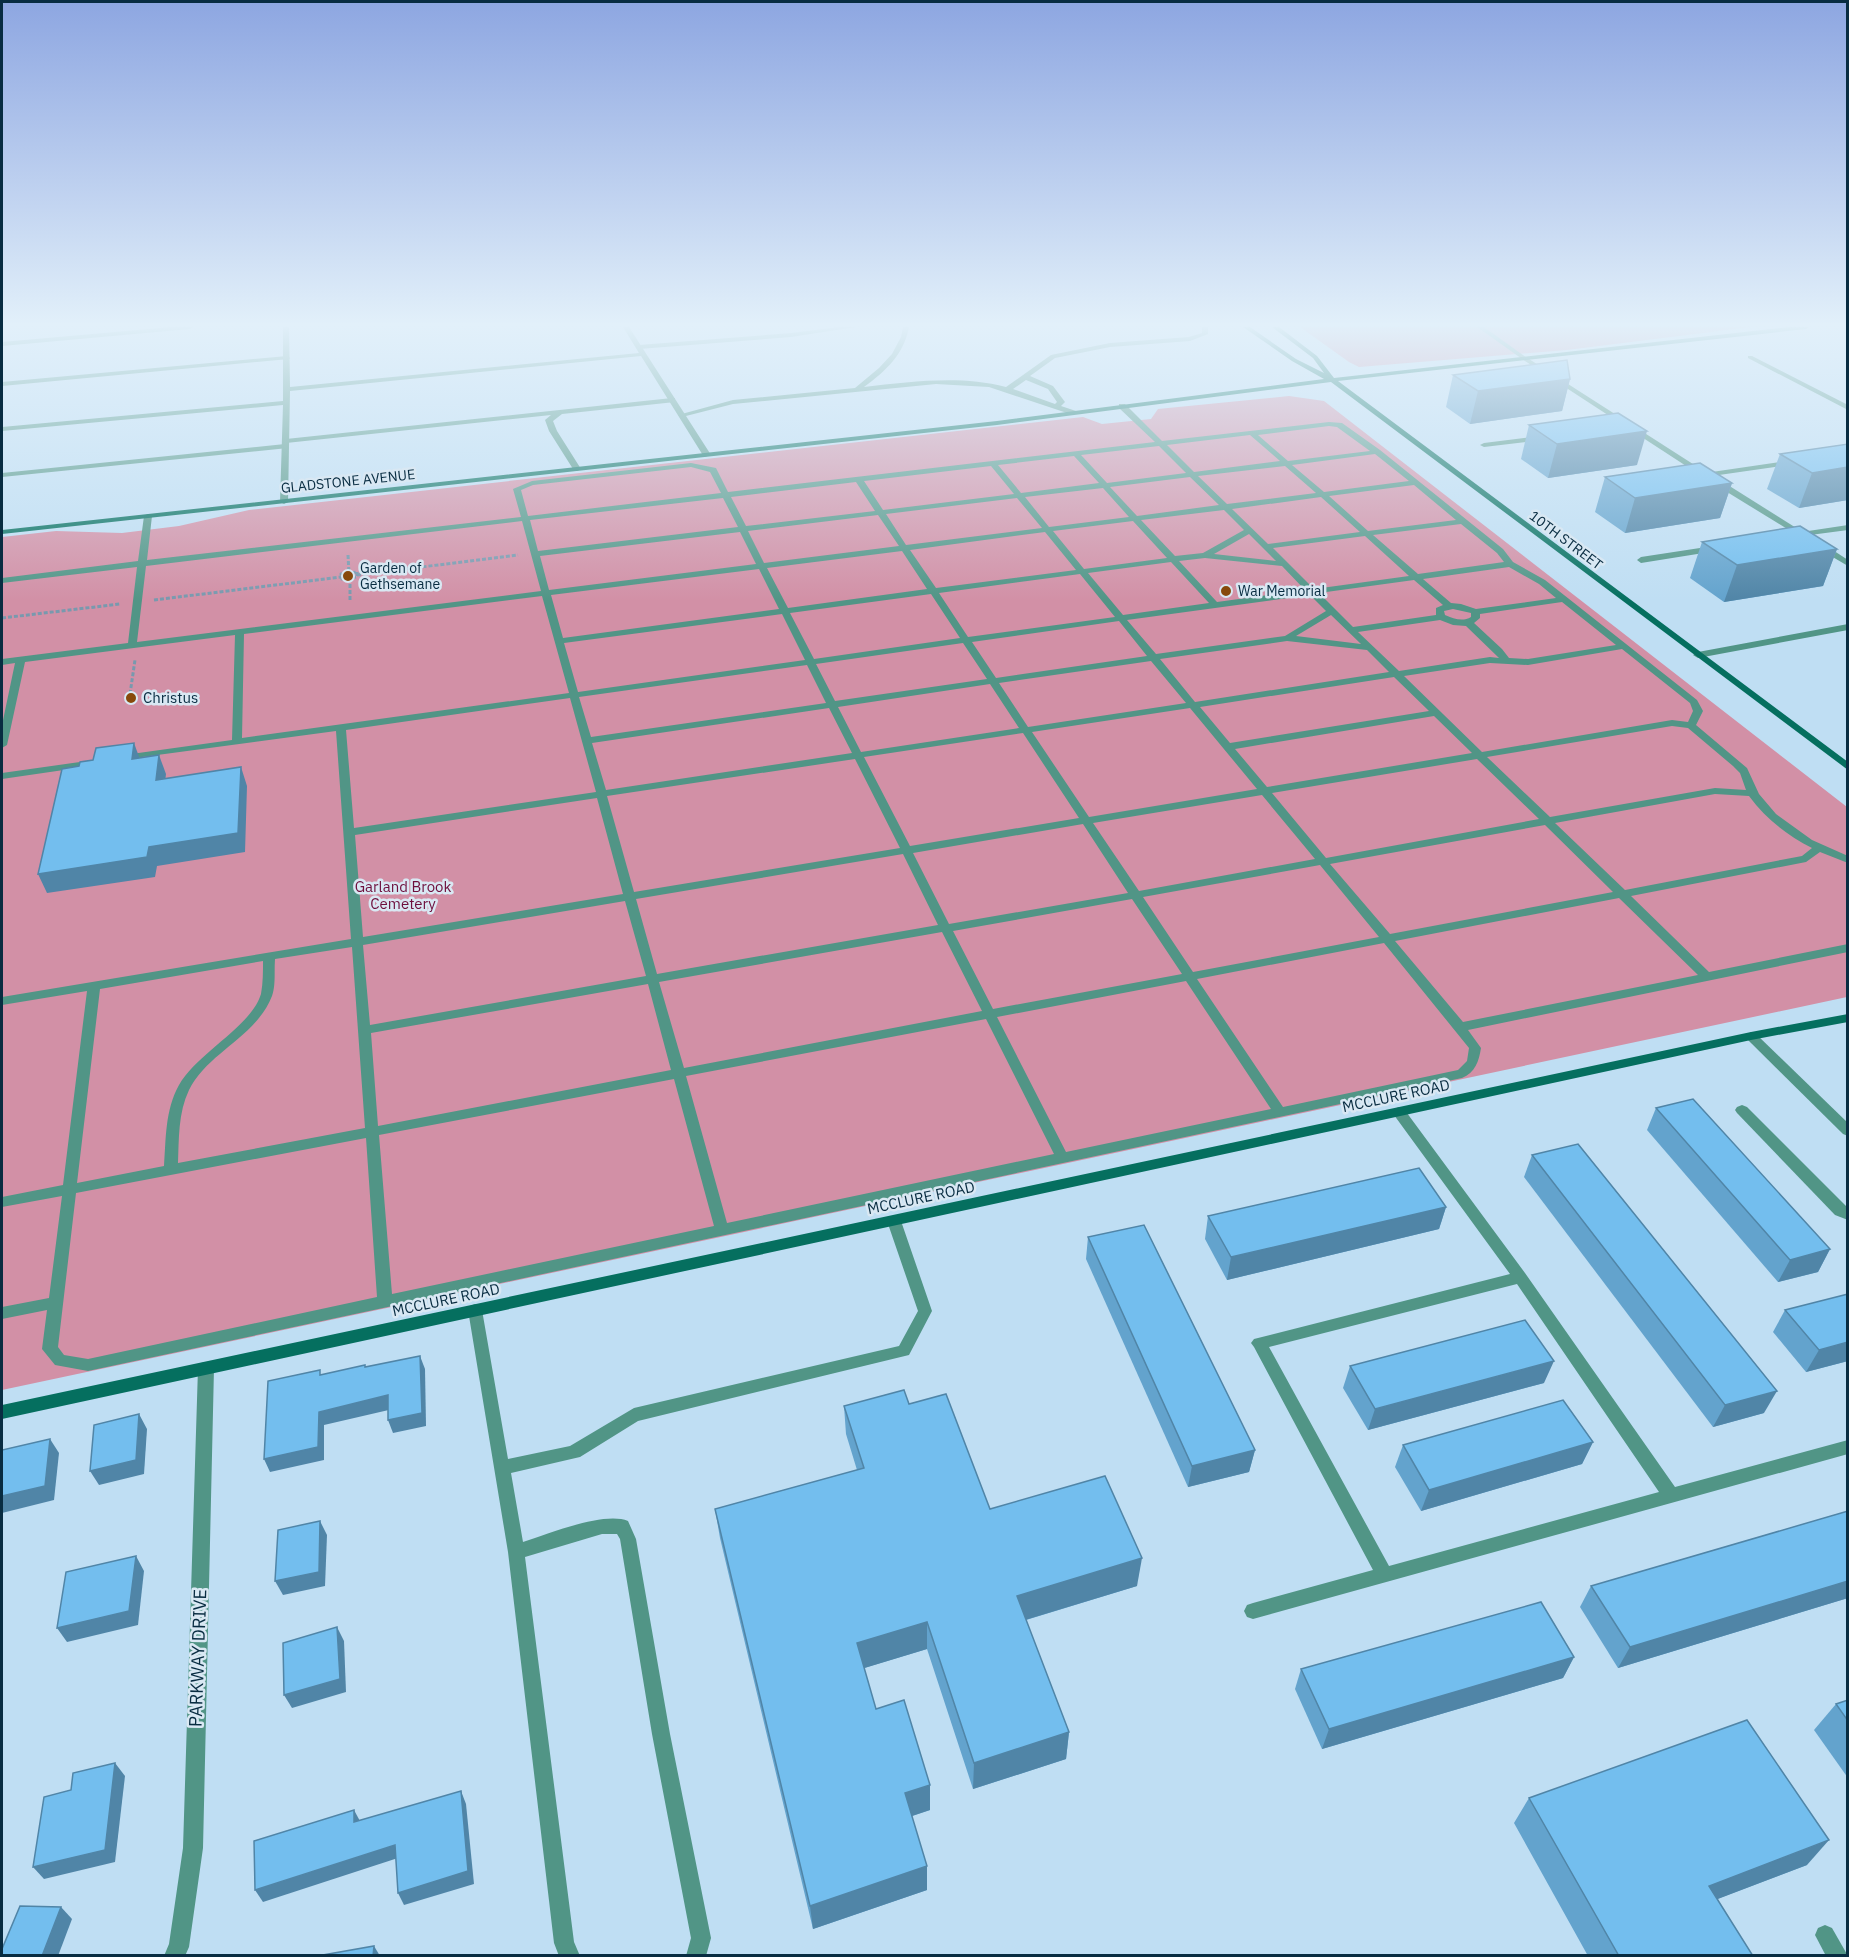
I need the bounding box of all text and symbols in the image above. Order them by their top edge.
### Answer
street label: GLADSTONE AVENUE [280,465,416,497]
street label: 10TH STREET [1526,507,1606,573]
place label: Garden of Gethsemane [360,559,440,593]
marker: Garden of Gethsemane [341,569,355,583]
place label: War Memorial [1238,582,1325,600]
marker: War Memorial [1219,584,1233,598]
place label: Christus [143,688,198,707]
marker: Christus [124,691,138,705]
park label: Garland Brook Cemetery [355,877,451,913]
street label: MCCLURE ROAD [1340,1075,1451,1116]
street label: MCCLURE ROAD [865,1177,976,1218]
street label: MCCLURE ROAD [390,1279,501,1320]
street label: PARKWAY DRIVE [184,1589,211,1727]

